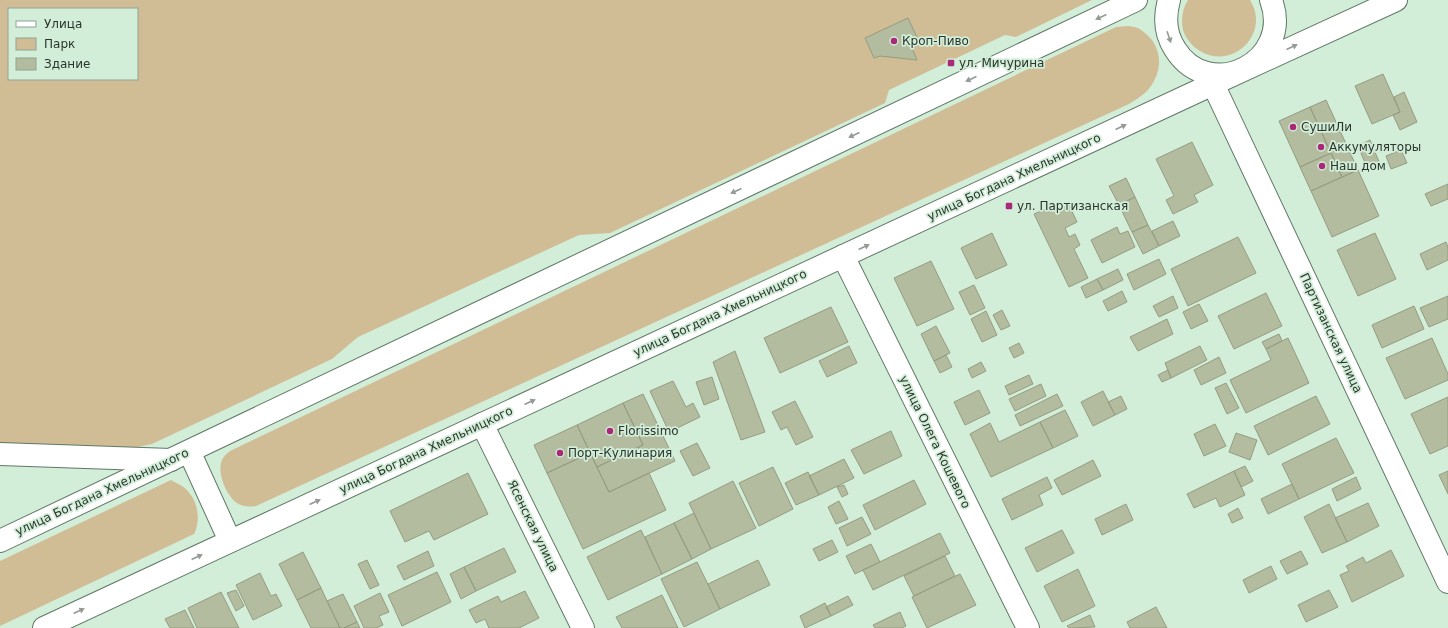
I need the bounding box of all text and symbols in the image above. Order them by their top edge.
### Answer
legend [8,8,138,80]
one-way arrow [1095,14,1107,20]
text: Улица [44,17,82,31]
one-way arrow [1166,31,1172,43]
place label: Кроп-Пиво [902,34,969,48]
marker: Кроп-Пиво [889,36,899,46]
text: Парк [44,37,75,51]
one-way arrow [1287,44,1299,50]
place label: ул. Мичурина [959,56,1044,70]
text: Здание [44,57,90,71]
marker: ул. Мичурина [946,58,956,68]
one-way arrow [965,76,977,82]
place label: СушиЛи [1301,120,1352,134]
marker: СушиЛи [1288,122,1298,132]
one-way arrow [1116,124,1127,130]
street label: улица Богдана Хмельницкого [925,131,1103,223]
one-way arrow [848,132,859,138]
place label: Аккумуляторы [1329,140,1421,154]
marker: Аккумуляторы [1316,142,1326,152]
place label: Наш дом [1330,159,1386,173]
marker: Наш дом [1317,161,1327,171]
one-way arrow [731,188,742,194]
place label: ул. Партизанская [1017,199,1128,213]
marker: ул. Партизанская [1004,201,1014,211]
one-way arrow [858,243,870,250]
street label: улица Богдана Хмельницкого [631,267,809,359]
street label: Партизанская улица [1297,271,1365,395]
street label: улица Олега Кошевого [897,373,973,511]
one-way arrow [525,399,536,405]
street label: улица Богдана Хмельницкого [337,404,515,496]
place label: Florissimo [618,424,679,438]
marker: Florissimo [605,426,615,436]
street label: улица Богдана Хмельницкого [13,446,191,538]
place label: Порт-Кулинария [568,446,672,460]
marker: Порт-Кулинария [555,448,565,458]
street label: Ясенская улица [505,478,561,574]
one-way arrow [309,499,321,505]
one-way arrow [191,553,203,560]
one-way arrow [74,608,86,614]

